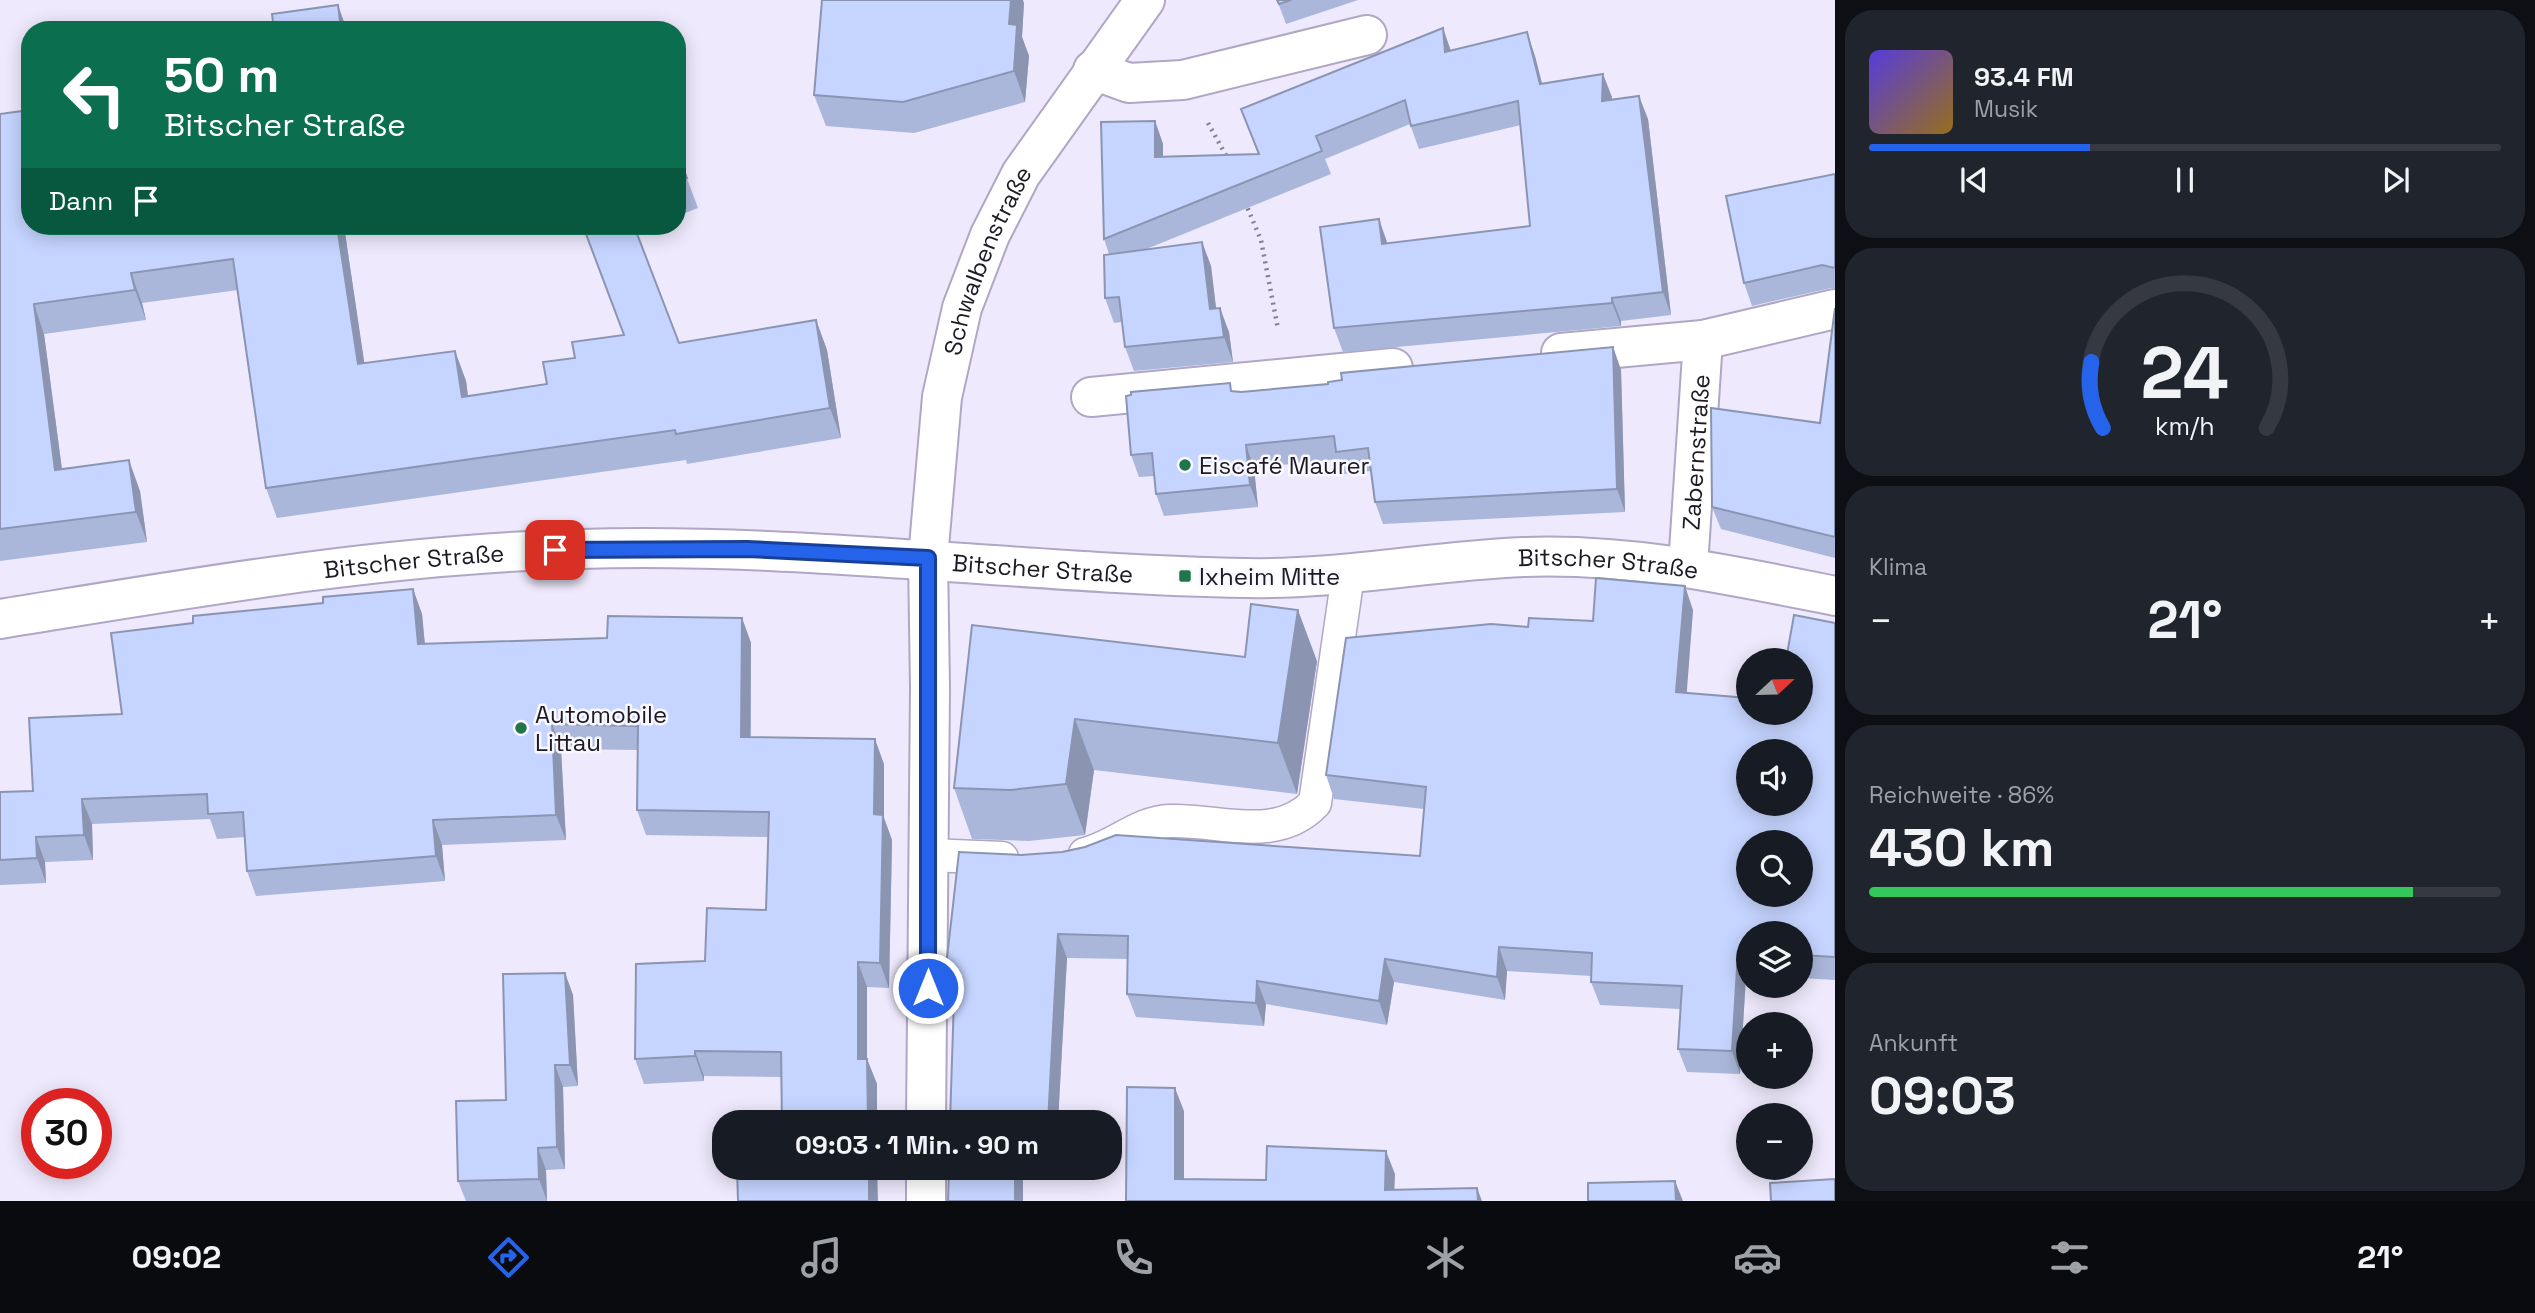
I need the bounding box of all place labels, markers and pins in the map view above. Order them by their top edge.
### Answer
place label: Eiscafé Maurer [1199,450,1370,481]
marker: Eiscafé Maurer [1177,457,1193,473]
pin [525,520,585,580]
place label: Ixheim Mitte [1199,561,1340,592]
marker: Ixheim Mitte [1177,568,1193,584]
place label: Automobile Littau [535,699,667,758]
marker: Automobile Littau [513,720,529,736]

